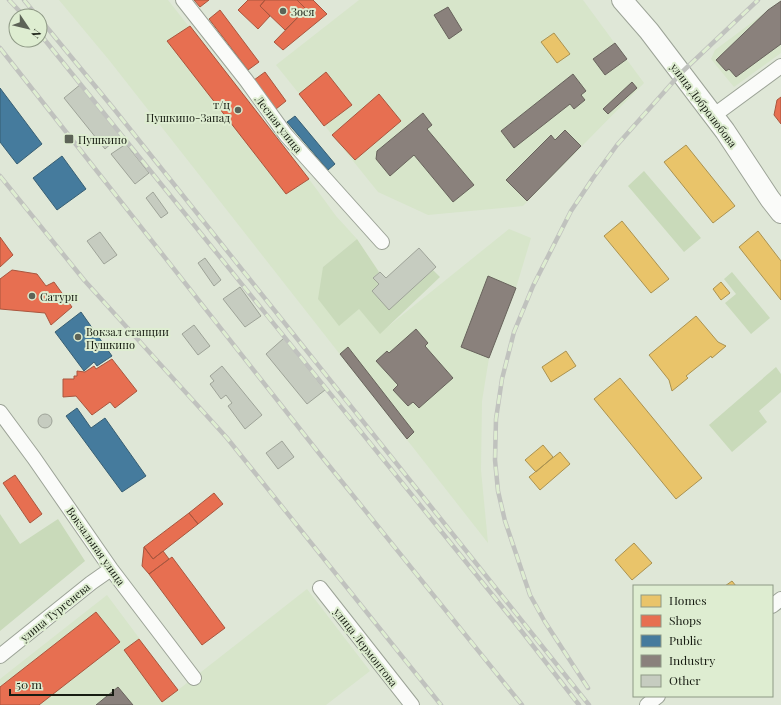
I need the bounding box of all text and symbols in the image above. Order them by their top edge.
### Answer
place label: Зося [291,4,314,19]
marker: Зося [278,6,288,16]
north arrow [8,8,48,48]
text: N [28,26,45,42]
street label: улица Добролюбова [667,59,741,150]
street label: Лесная улица [251,91,306,156]
place label: т/ц Пушкино-Запад [146,97,230,125]
marker: т/ц Пушкино-Запад [233,105,243,115]
place label: Пушкино [78,132,127,147]
marker: Пушкино [63,133,75,145]
place label: Сатурн [40,289,78,304]
marker: Сатурн [27,291,37,301]
place label: Вокзал станции Пушкино [86,324,169,352]
marker: Вокзал станции Пушкино [73,332,83,342]
street label: Вокзальная улица [63,504,129,589]
street label: улица Тургенева [16,579,93,645]
legend [633,585,773,697]
text: Homes [669,592,707,608]
street label: улица Лермонтова [330,604,402,690]
text: Shops [669,612,701,628]
text: Public [669,632,703,648]
text: Industry [669,652,715,668]
scale bar [10,671,113,697]
text: Other [669,672,701,688]
text: 50 m [16,676,42,692]

